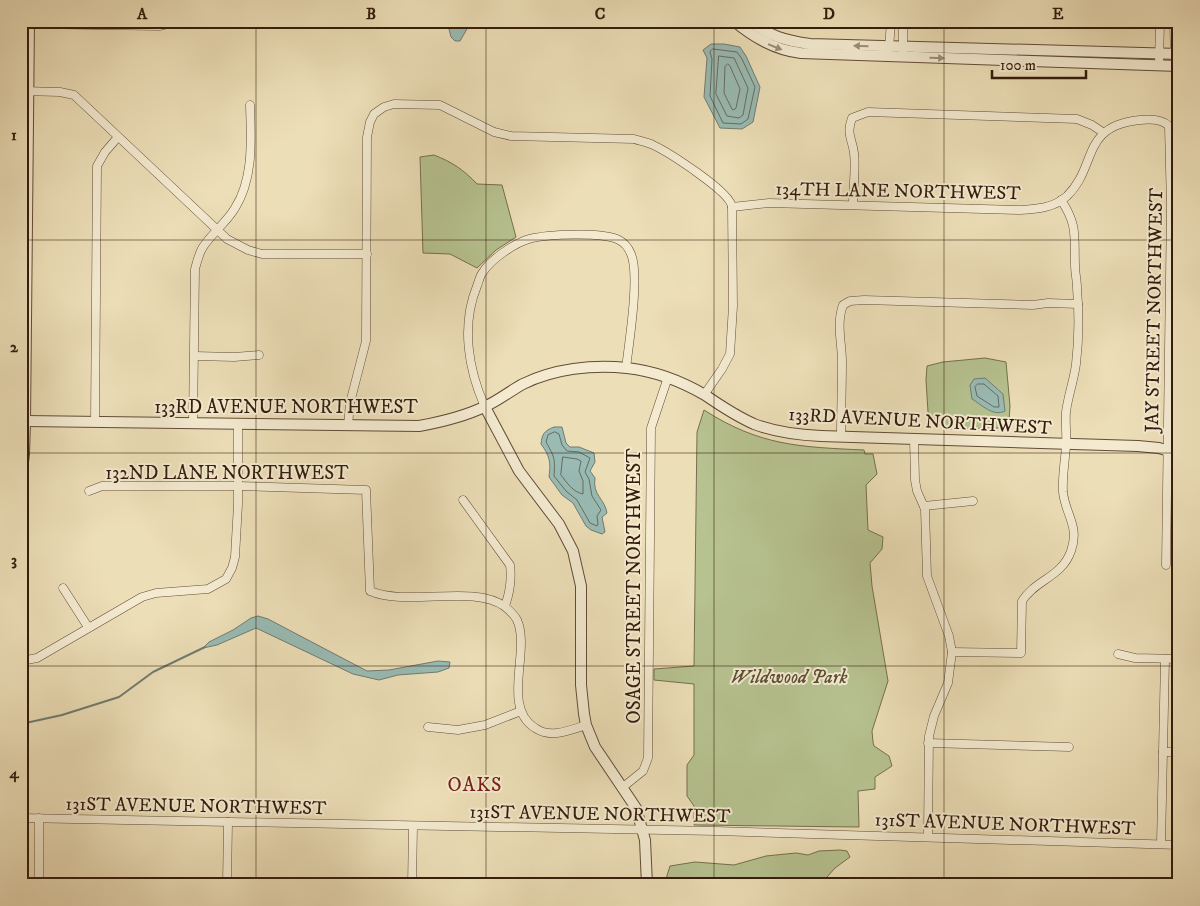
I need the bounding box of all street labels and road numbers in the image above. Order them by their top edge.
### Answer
street label: 134TH LANE NORTHWEST [775,178,1022,205]
street label: JAY STREET NORTHWEST [1141,187,1168,434]
street label: 133RD AVENUE NORTHWEST [154,396,418,419]
street label: 133RD AVENUE NORTHWEST [788,403,1053,440]
street label: OSAGE STREET NORTHWEST [623,448,646,724]
street label: 132ND LANE NORTHWEST [105,462,349,485]
street label: 131ST AVENUE NORTHWEST [65,793,327,820]
street label: 131ST AVENUE NORTHWEST [469,801,731,828]
street label: 131ST AVENUE NORTHWEST [874,808,1136,841]

